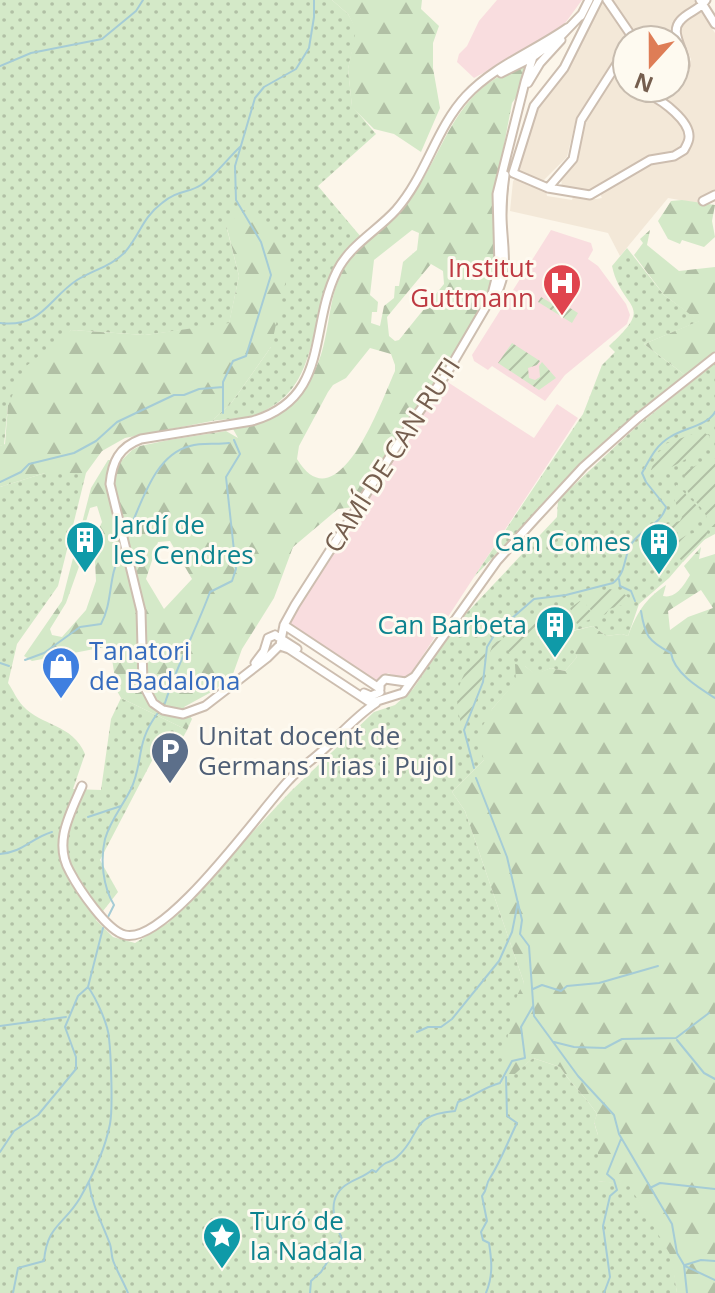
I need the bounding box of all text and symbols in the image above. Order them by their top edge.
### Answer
north arrow [611,24,691,104]
text: N [630,66,657,101]
place label: Institut Guttmann [410,249,534,315]
hospital icon: Institut Guttmann [541,262,583,317]
street label: CAMÍ DE CAN RUTI [315,350,468,559]
place label: Jardí de les Cendres [110,506,254,572]
building icon: Jardí de les Cendres [64,519,106,574]
building icon: Can Comes [638,521,680,576]
place label: Can Comes [494,523,631,559]
building icon: Can Barbeta [534,604,576,659]
place label: Can Barbeta [377,606,527,642]
place label: Tanatori de Badalona [89,632,240,698]
shop icon: Tanatori de Badalona [40,645,82,700]
place label: Unitat docent de Germans Trias i Pujol [198,717,455,783]
parking icon: Unitat docent de Germans Trias i Pujol [149,730,191,785]
place label: Turó de la Nadala [250,1202,363,1268]
place icon: Turó de la Nadala [201,1215,243,1270]

